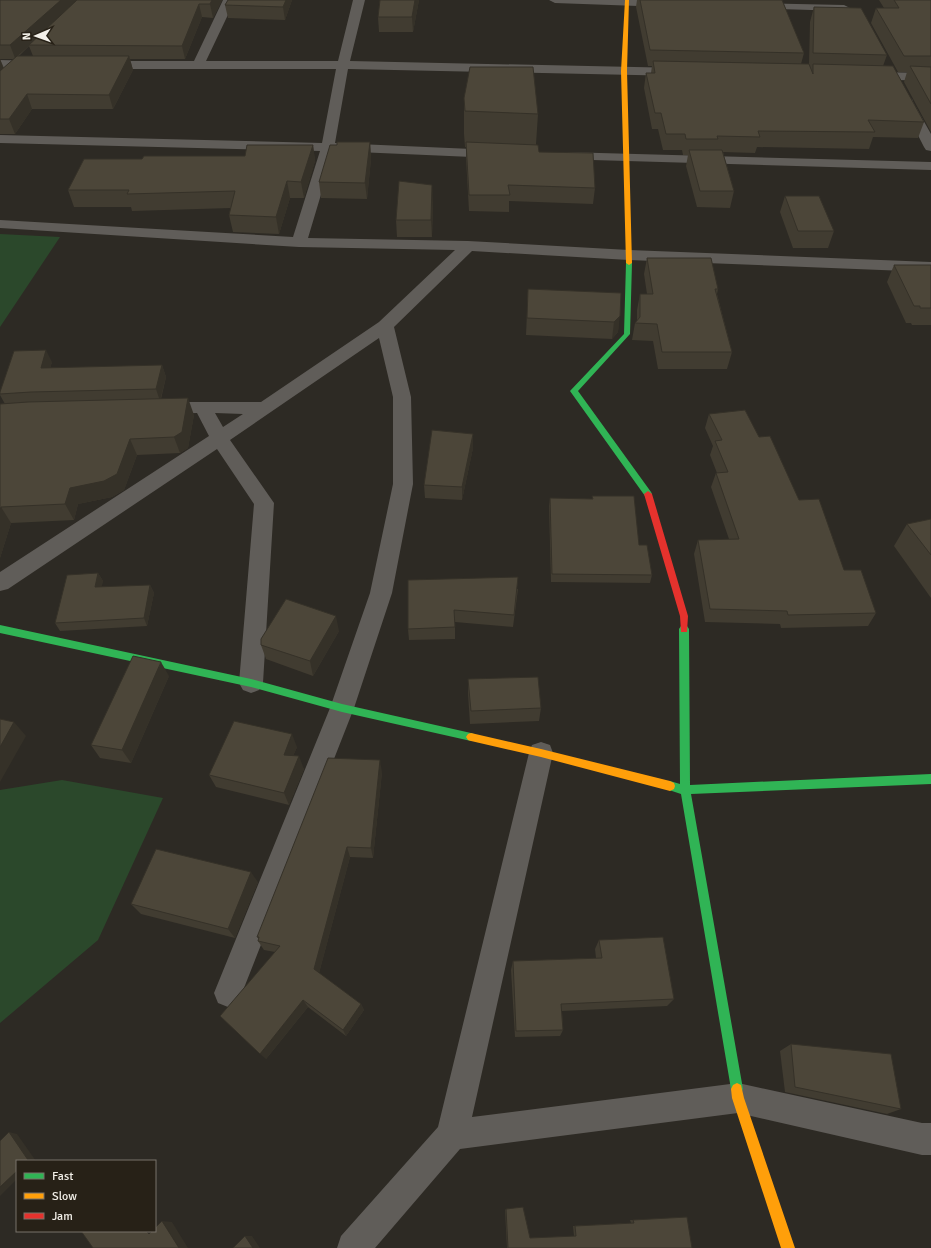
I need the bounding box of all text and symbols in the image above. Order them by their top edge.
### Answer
north arrow [16,16,56,56]
text: N [20,32,33,40]
legend [16,1160,156,1232]
text: Fast [52,1169,73,1184]
text: Slow [52,1189,77,1204]
text: Jam [52,1209,73,1224]

